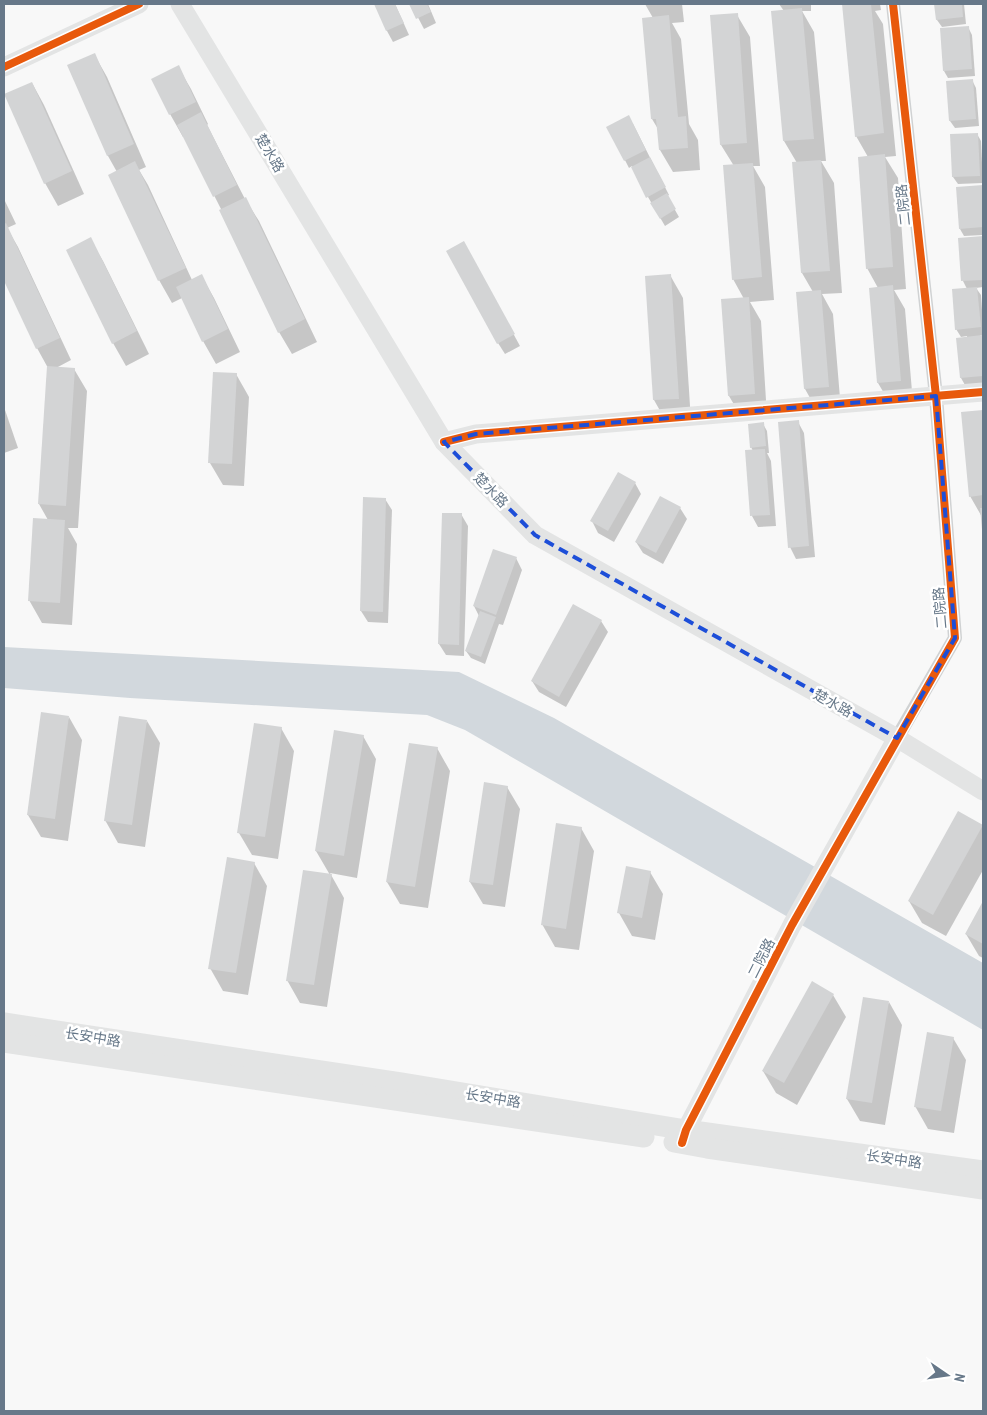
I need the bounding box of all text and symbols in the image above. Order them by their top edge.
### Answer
street label: 楚水路 [251,130,289,176]
street label: 二院路 [892,183,914,227]
street label: 楚水路 [470,469,512,511]
street label: 二院路 [929,586,951,630]
street label: 楚水路 [810,685,856,721]
street label: 二院路 [743,935,779,981]
street label: 长安中路 [64,1024,122,1050]
street label: 长安中路 [464,1085,522,1111]
street label: 长安中路 [865,1146,923,1172]
north arrow [922,1350,972,1400]
text: N [950,1372,969,1384]

